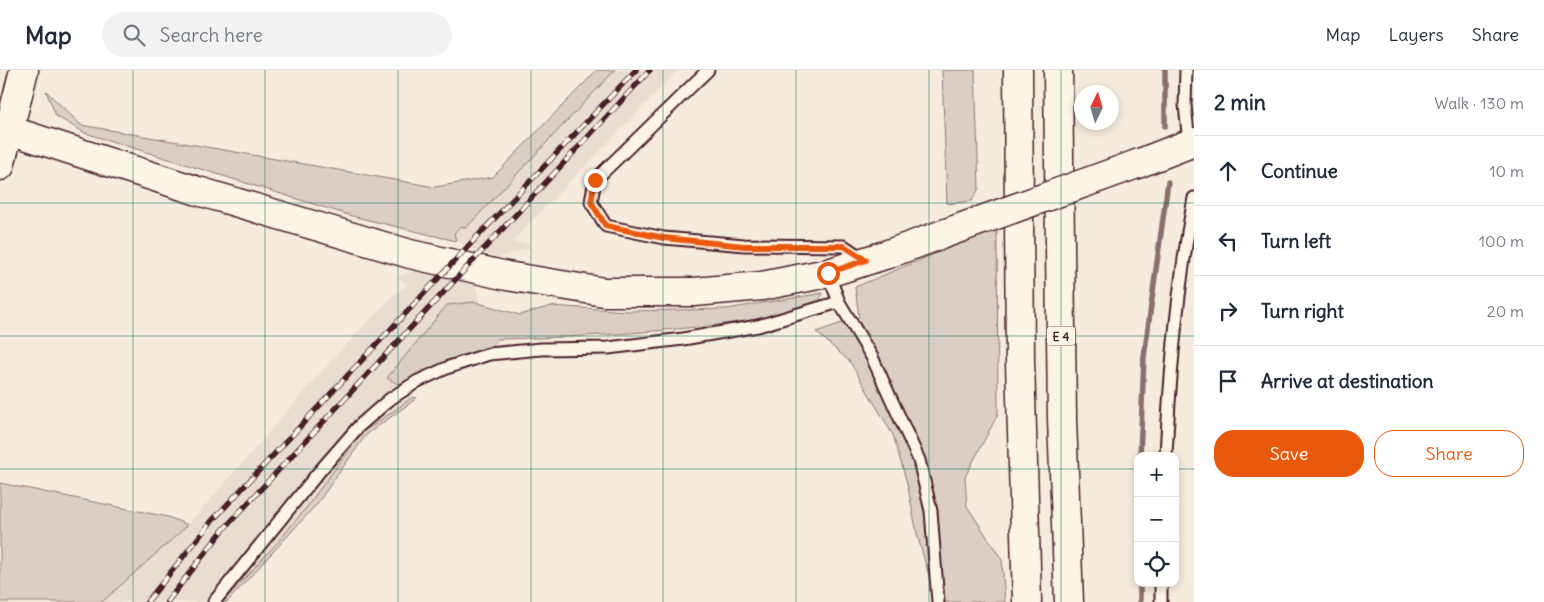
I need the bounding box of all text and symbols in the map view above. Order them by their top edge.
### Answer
search box [102,12,452,57]
text: Map [25,20,72,50]
icon: search [120,21,148,49]
text: Search here [160,23,263,47]
text: Map [1325,23,1360,46]
text: Layers [1388,23,1444,46]
text: Share [1472,23,1519,46]
north arrow [1074,85,1119,130]
text: 2 min [1214,89,1266,116]
text: Walk · 130 m [1434,93,1524,113]
icon: ahead [1214,157,1242,185]
text: Continue [1261,159,1338,183]
text: 10 m [1489,161,1524,181]
route end [584,169,607,192]
icon: left [1214,227,1242,255]
text: Turn left [1261,229,1331,253]
text: 100 m [1479,231,1524,251]
route start [817,262,840,285]
icon: right [1214,297,1242,325]
text: Turn right [1261,299,1344,323]
text: 20 m [1487,301,1524,321]
road number: E 4 [1047,326,1075,346]
icon: arrive [1214,367,1242,395]
text: Arrive at destination [1261,369,1434,393]
button: Save [1214,430,1364,477]
button: Share [1374,430,1524,477]
map controls [1134,452,1179,587]
button: + [1134,452,1179,497]
button: − [1134,497,1179,542]
button: locate [1134,542,1179,587]

